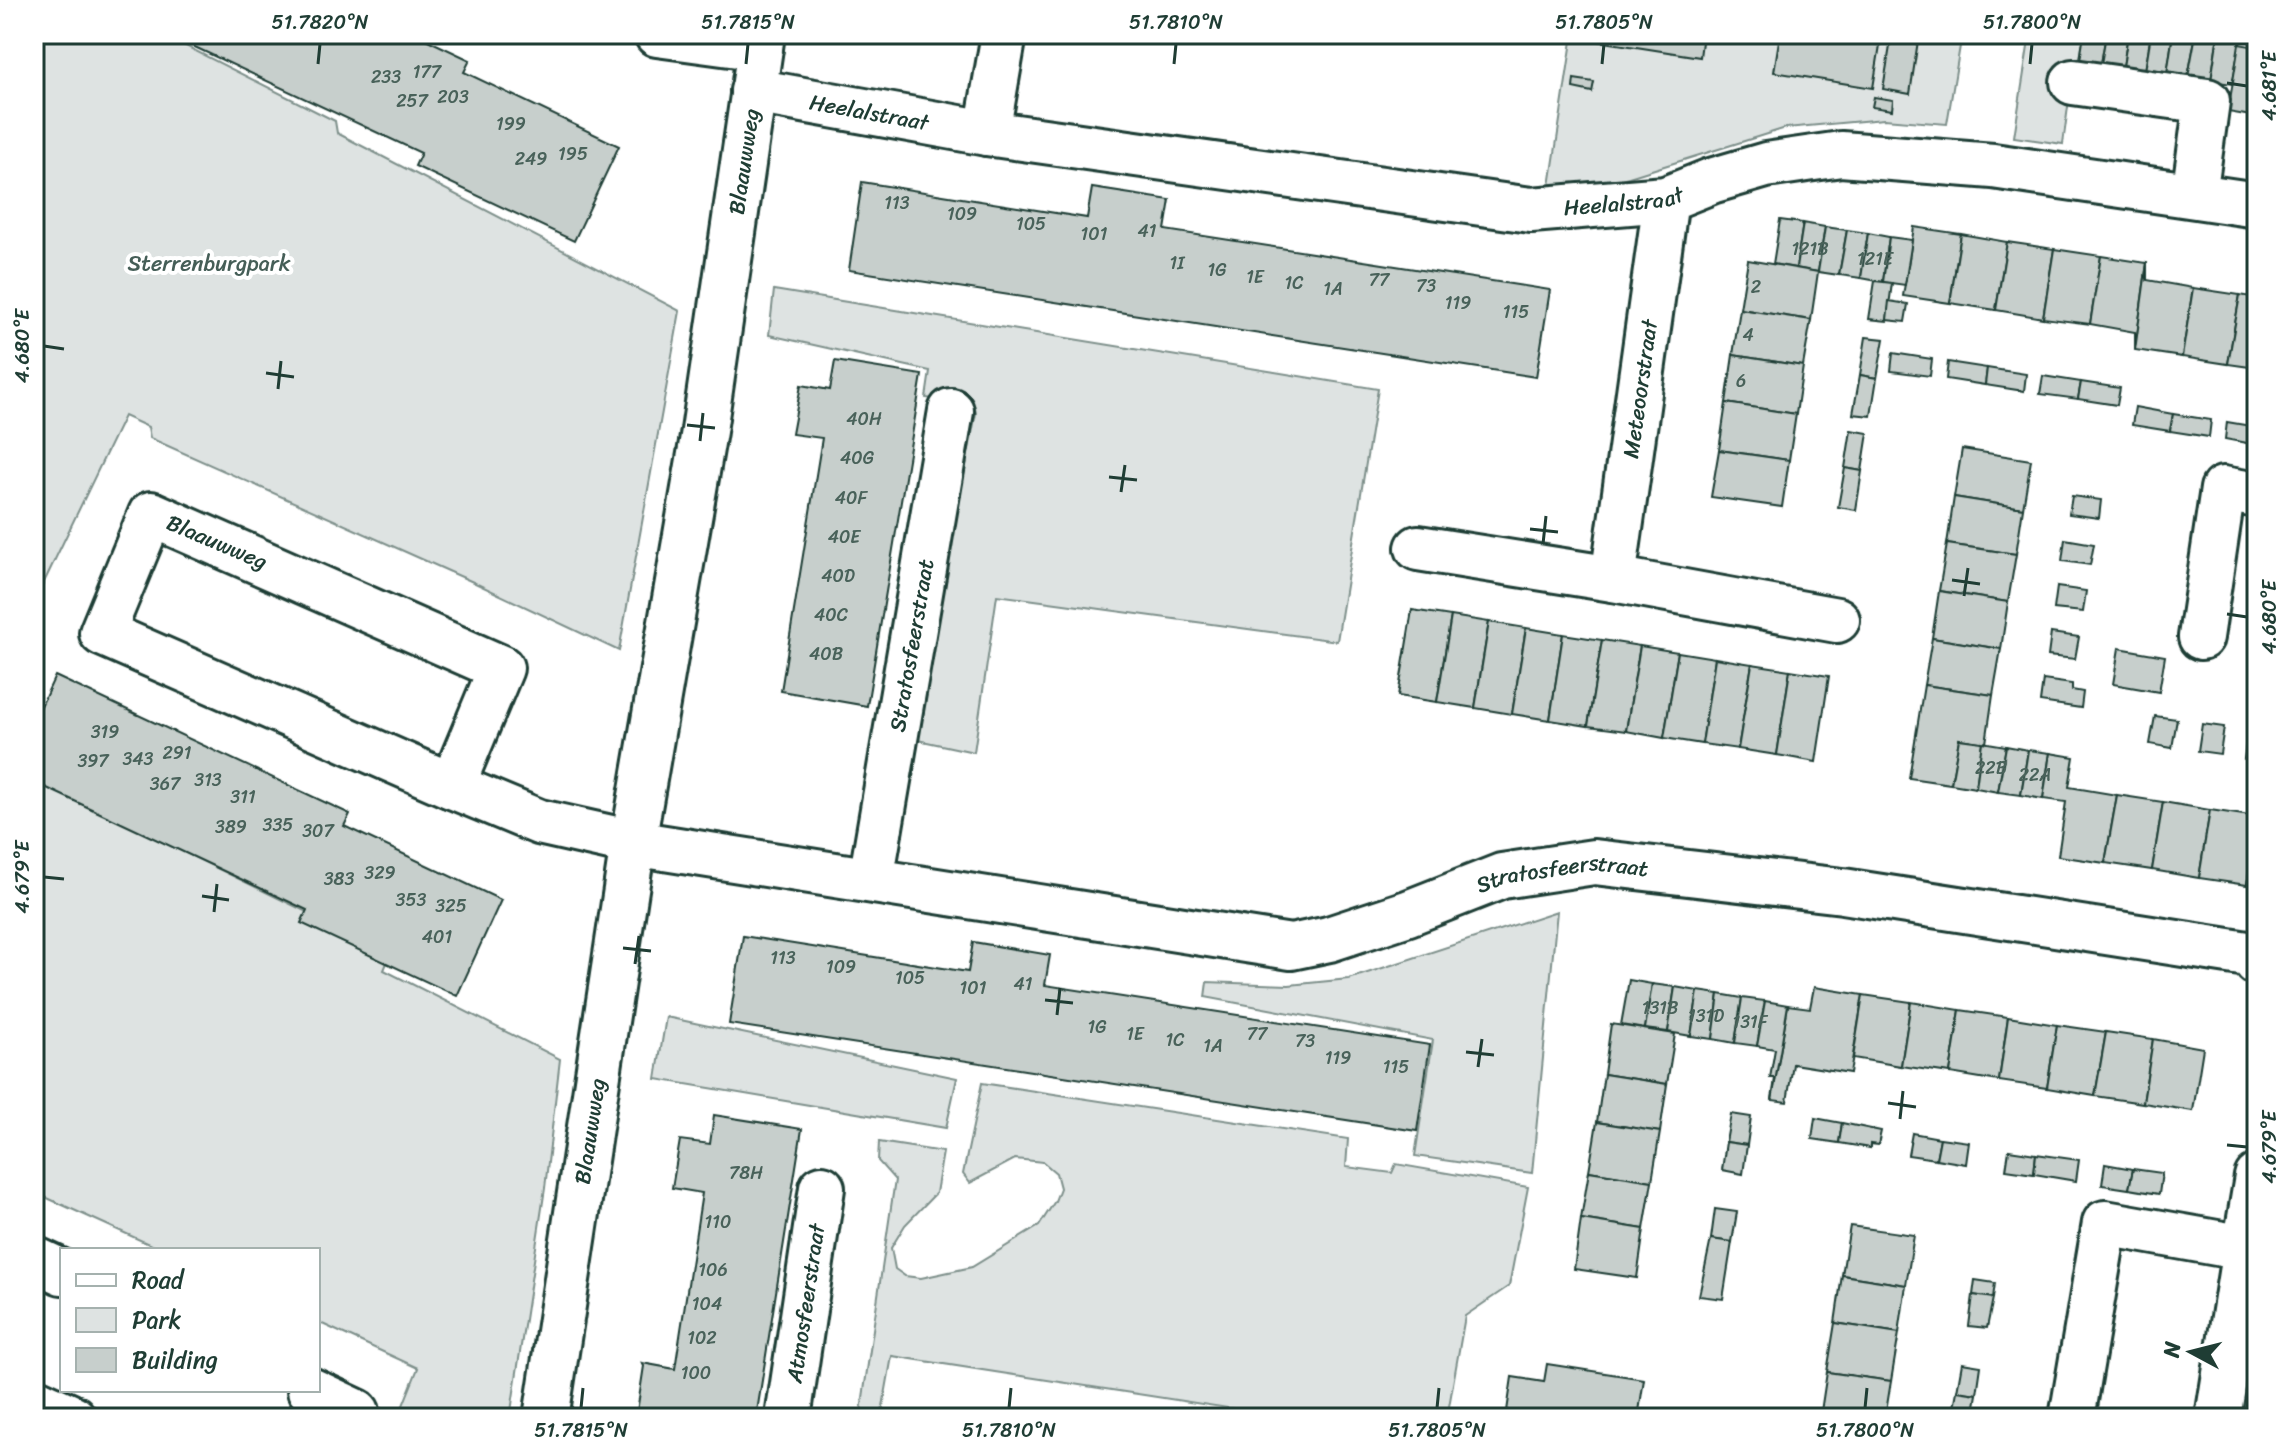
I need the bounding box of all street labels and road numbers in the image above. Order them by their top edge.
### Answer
street label: Heelalstraat [806,82,933,142]
street label: Blaauwweg [716,106,770,217]
street label: Heelalstraat [1562,174,1691,227]
street label: Meteoorstraat [1611,316,1669,461]
street label: Blaauwweg [160,503,274,581]
street label: Stratosfeerstraat [877,556,945,735]
street label: Stratosfeerstraat [1470,842,1651,904]
street label: Blaauwweg [562,1075,617,1187]
street label: Atmosfeerstraat [774,1220,836,1386]

